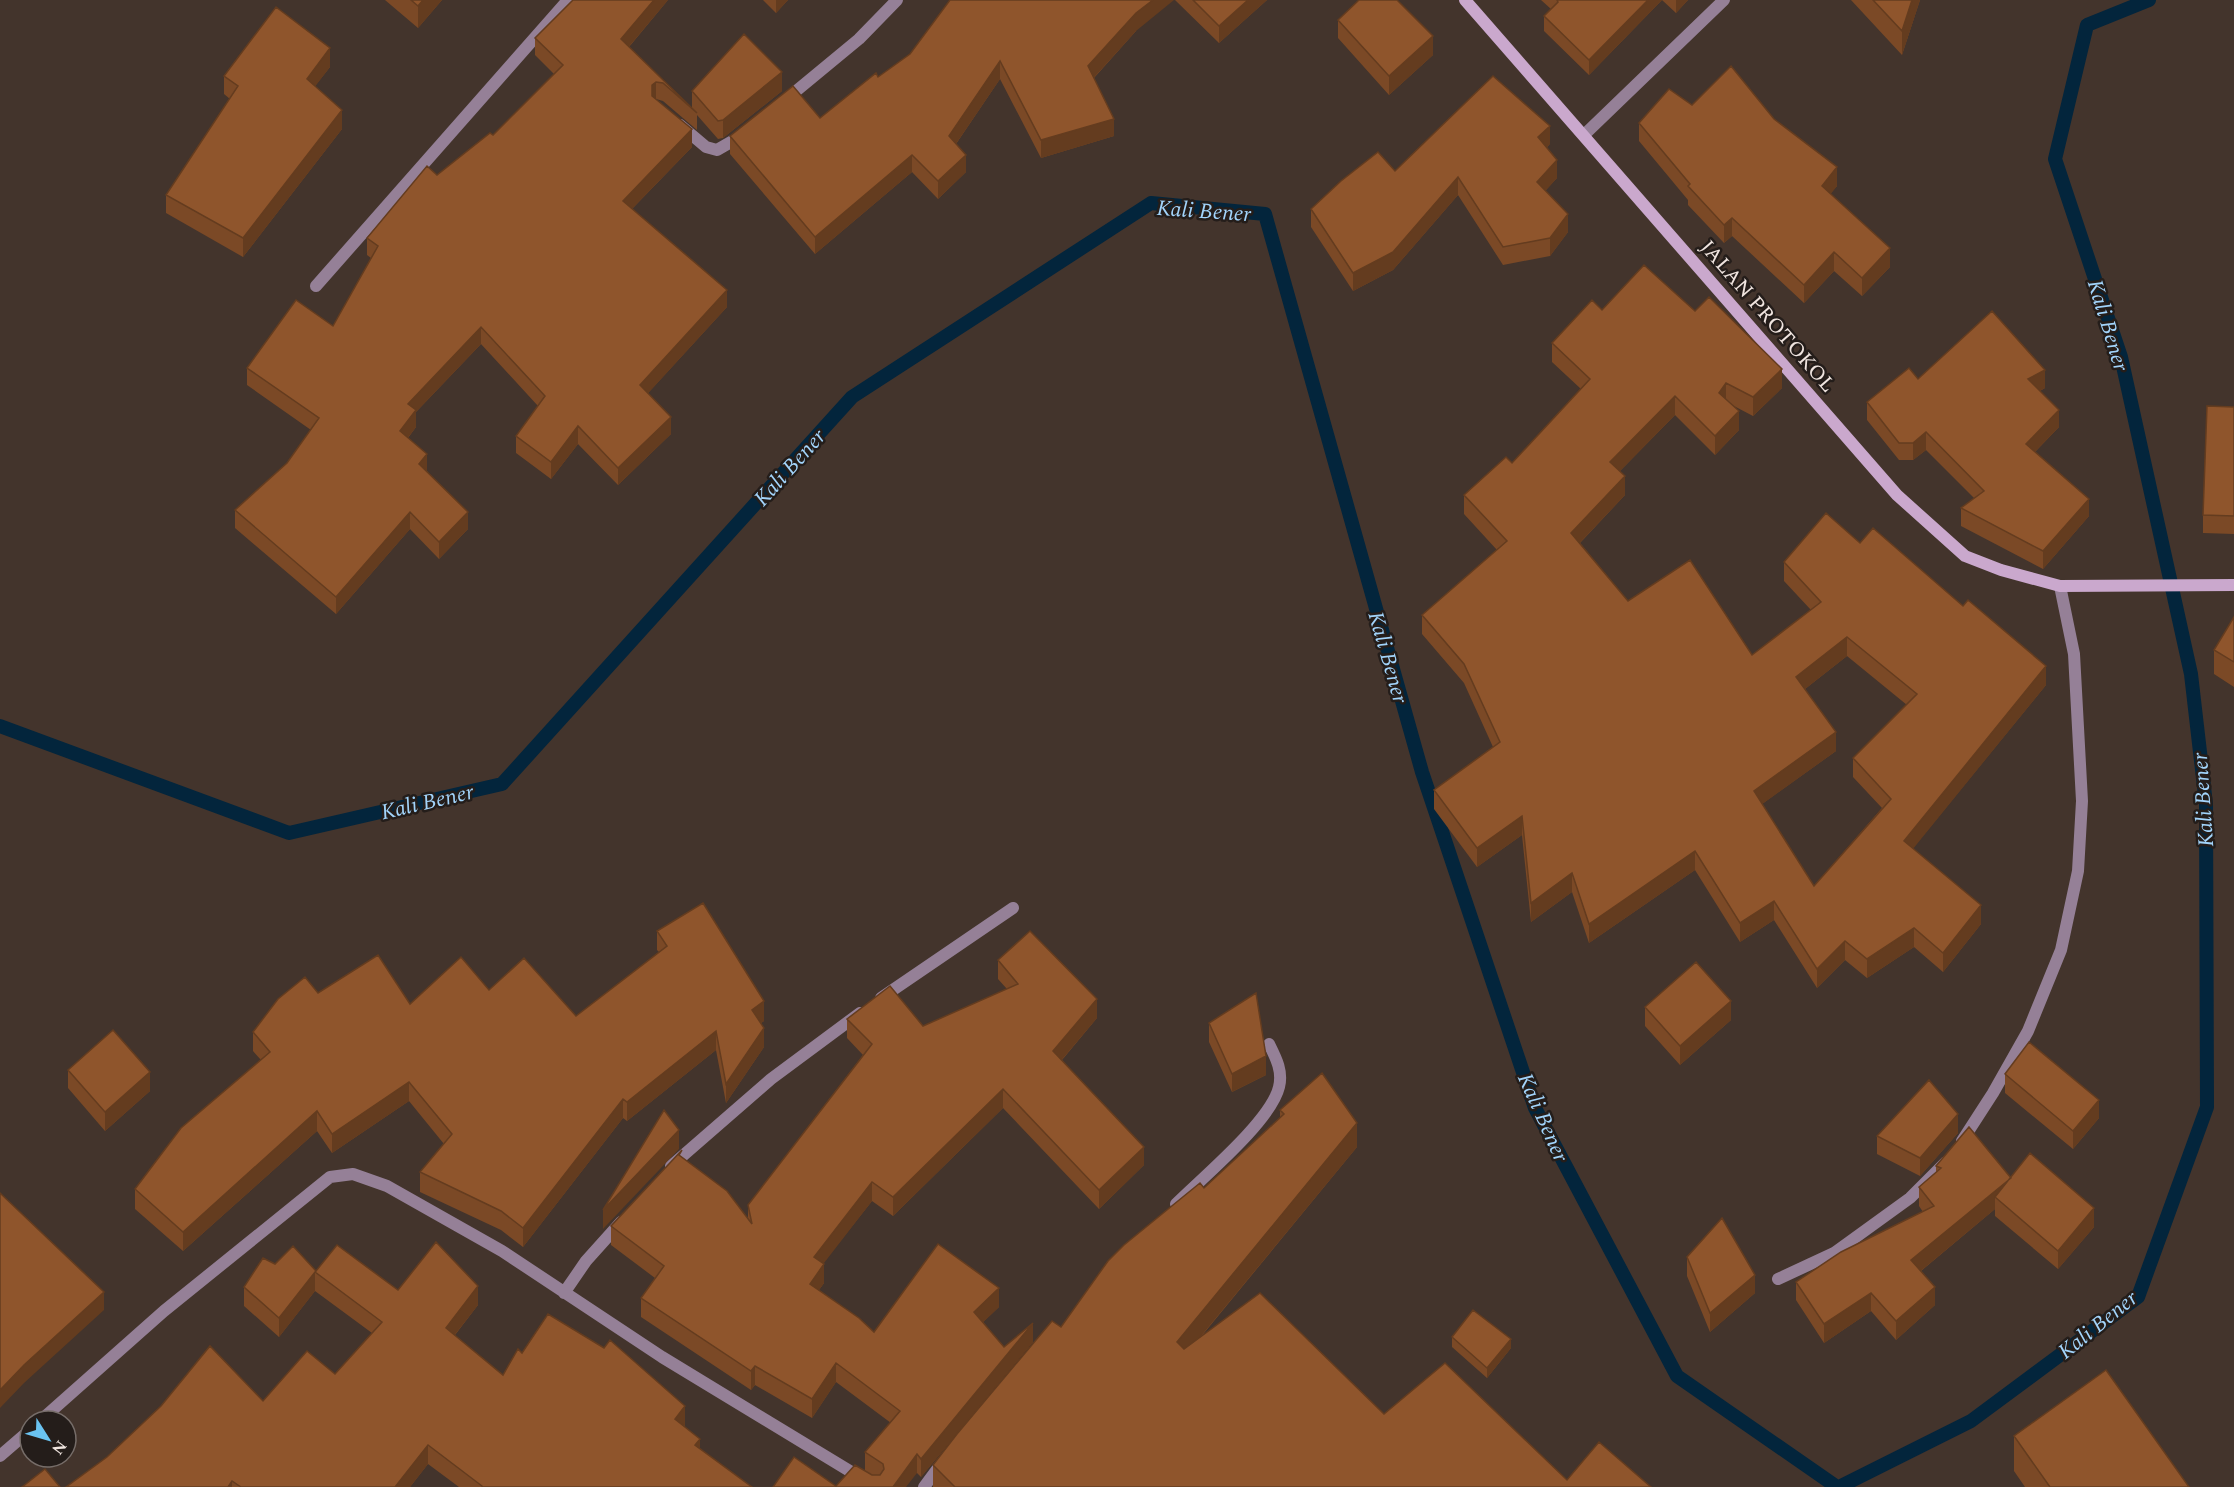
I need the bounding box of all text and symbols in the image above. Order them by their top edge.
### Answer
water label: Kali Bener [1156,192,1253,231]
street label: JALAN PROTOKOL [1692,233,1843,400]
water label: Kali Bener [2078,275,2137,376]
water label: Kali Bener [746,422,834,514]
water label: Kali Bener [1359,607,1417,708]
water label: Kali Bener [2184,751,2223,848]
water label: Kali Bener [378,776,478,829]
water label: Kali Bener [1508,1068,1577,1168]
water label: Kali Bener [2051,1282,2145,1368]
north arrow [18,1409,78,1469]
text: N [46,1435,73,1460]

